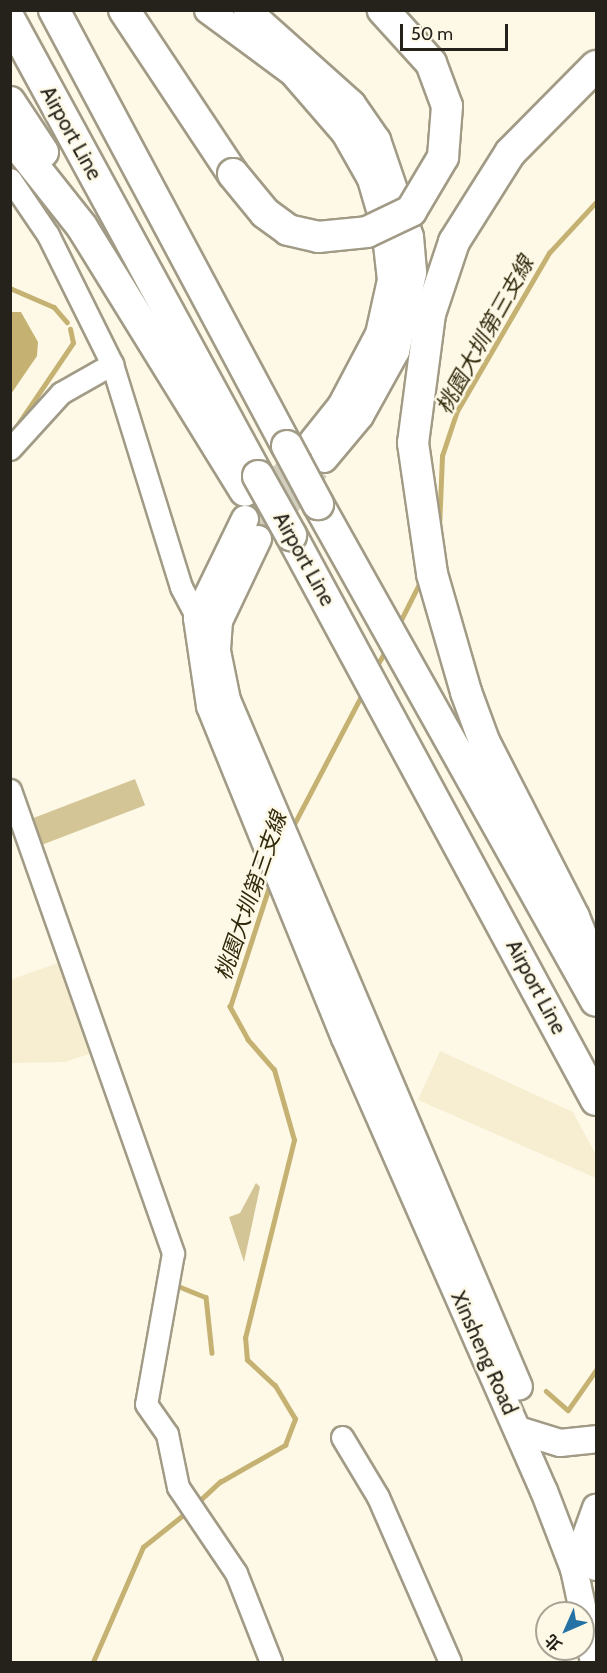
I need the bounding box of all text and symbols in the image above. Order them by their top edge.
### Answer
scale bar [403,12,511,50]
text: 50 m [411,23,453,45]
street label: Airport Line [35,82,107,184]
water label: 桃園大圳第三支線 [431,252,539,418]
street label: Airport Line [268,508,340,610]
water label: 桃園大圳第三支線 [210,808,292,984]
street label: Airport Line [501,936,571,1038]
street label: Xinsheng Road [446,1287,522,1419]
north arrow [535,1601,595,1661]
text: 北 [541,1630,566,1655]

